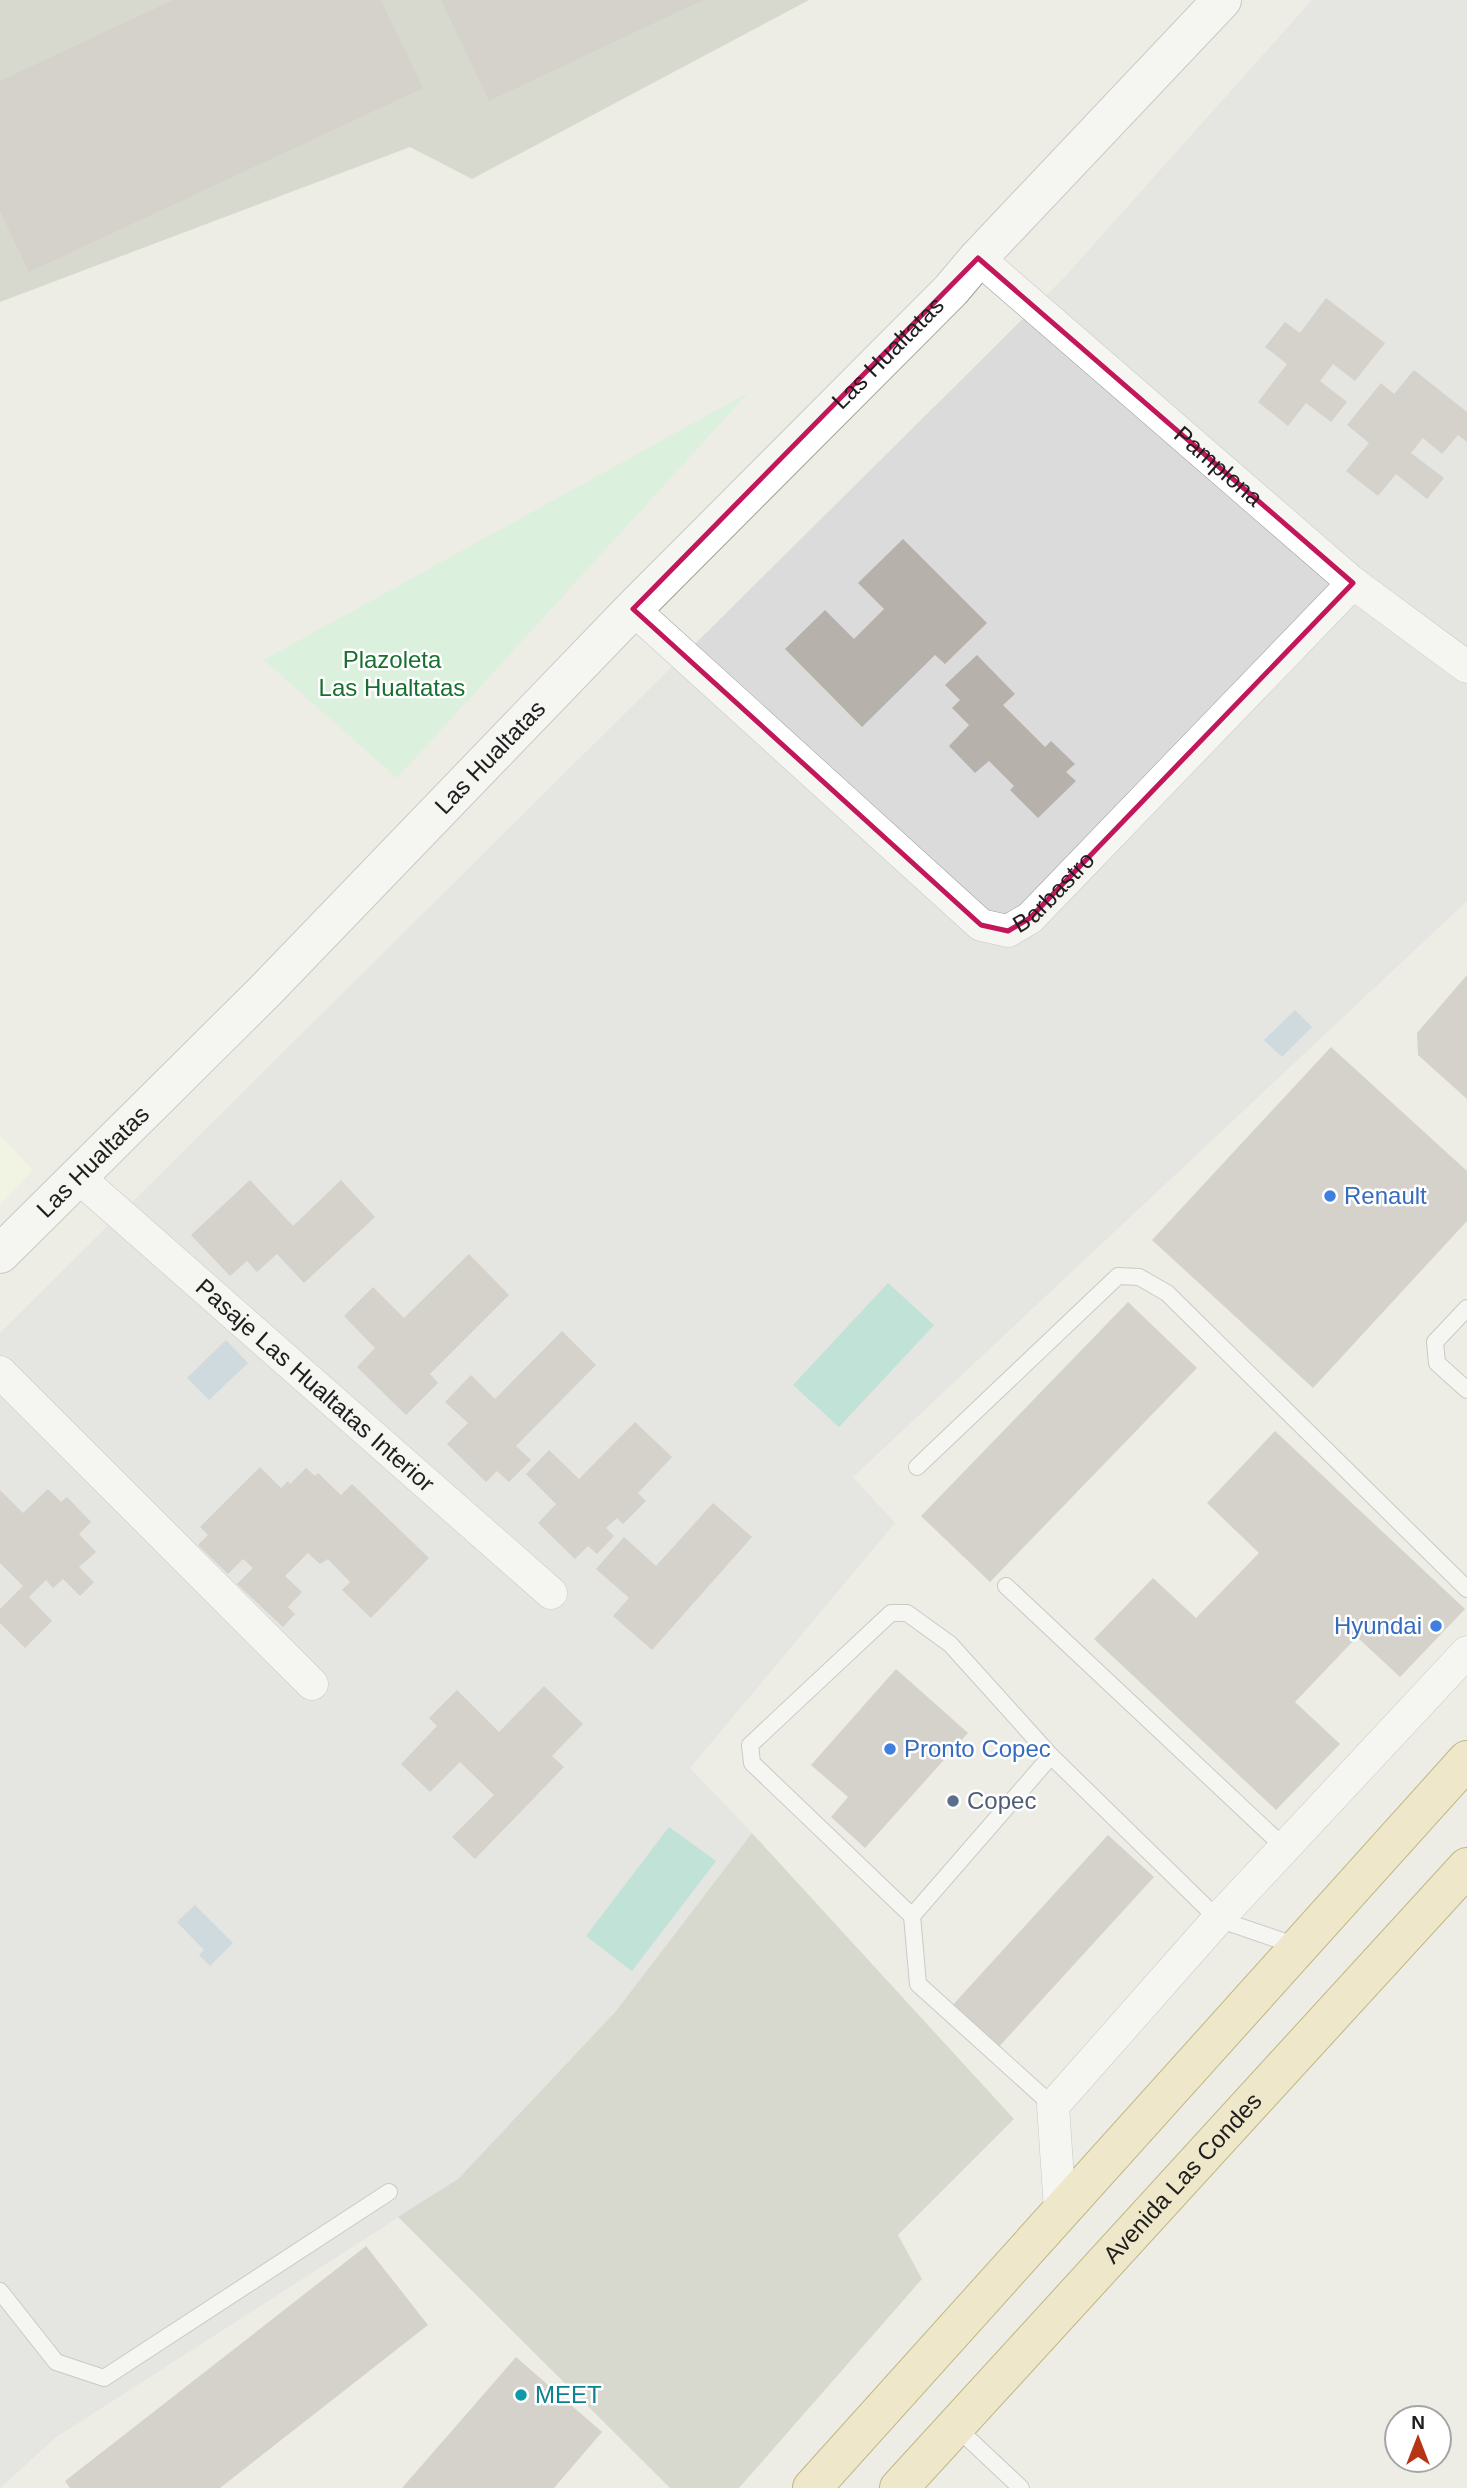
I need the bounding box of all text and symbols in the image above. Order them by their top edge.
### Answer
street label: Las Hualtatas [826,291,949,414]
street label: Pamplona [1169,420,1269,512]
park label: Plazoleta Las Hualtatas [319,646,465,701]
street label: Las Hualtatas [429,695,551,819]
street label: Barbastro [1008,846,1100,938]
street label: Las Hualtatas [31,1100,154,1223]
place label: Renault [1344,1182,1427,1209]
marker: Renault [1322,1188,1338,1204]
street label: Pasaje Las Hualtatas Interior [191,1273,440,1497]
place label: Hyundai [1334,1612,1422,1639]
marker: Hyundai [1428,1618,1444,1634]
place label: Pronto Copec [904,1735,1051,1762]
marker: Pronto Copec [882,1741,898,1757]
place label: Copec [967,1787,1036,1814]
marker: Copec [945,1793,961,1809]
street label: Avenida Las Condes [1097,2087,1267,2268]
place label: MEET [535,2381,602,2408]
marker: MEET [513,2387,529,2403]
north arrow [1383,2404,1453,2474]
text: N [1411,2412,1425,2433]

